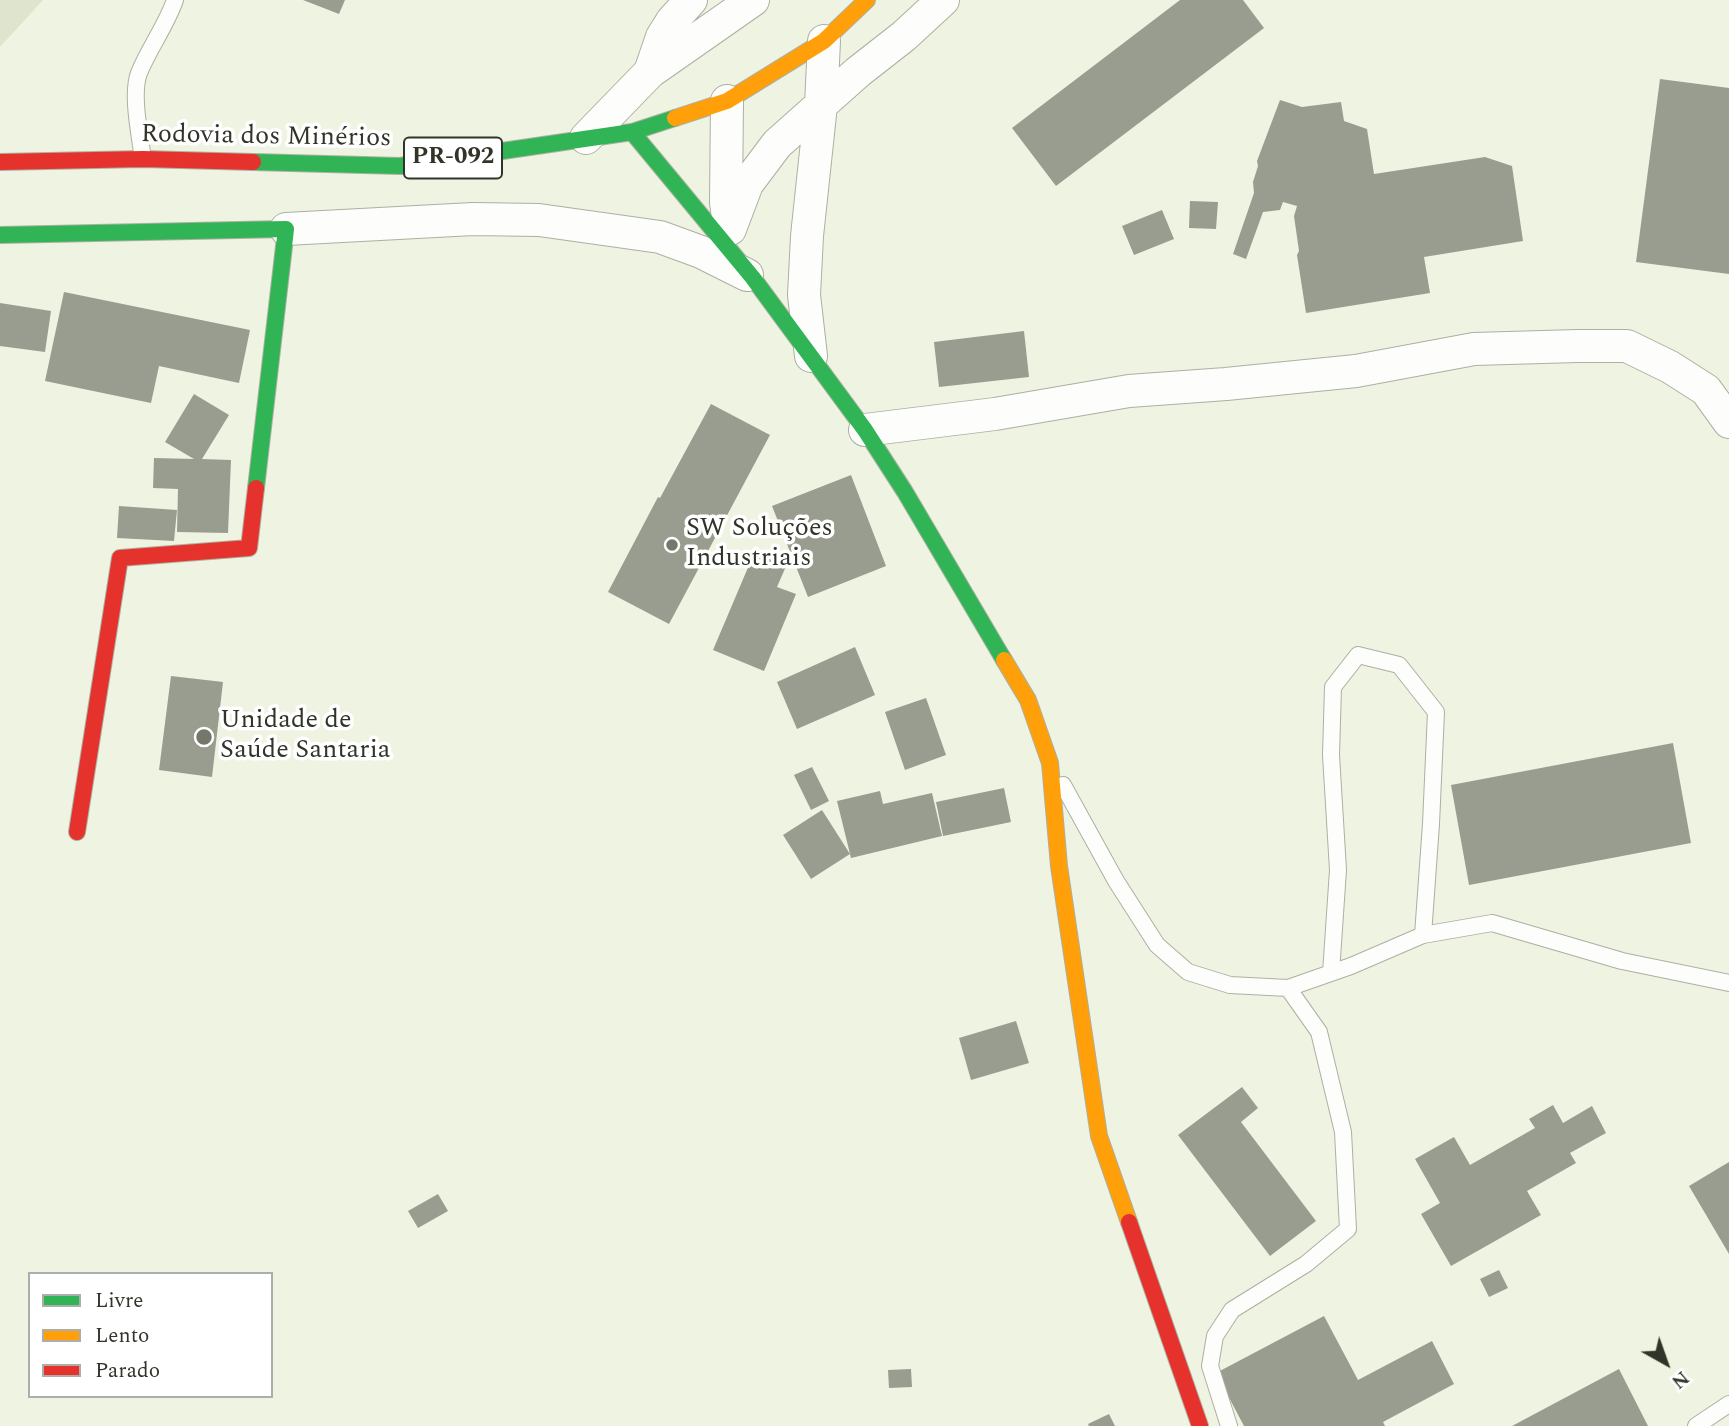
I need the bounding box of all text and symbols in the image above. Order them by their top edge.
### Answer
street label: Rodovia dos Minérios [140,120,392,156]
road number: PR-092 [404,138,502,178]
place label: SW Soluções Industriais [686,514,833,576]
marker: SW Soluções Industriais [664,537,680,553]
place label: Unidade de Saúde Santaria [220,706,391,768]
marker: Unidade de Saúde Santaria [194,727,214,747]
legend [28,1272,273,1398]
text: Livre [95,1285,143,1317]
text: Lento [95,1320,149,1352]
north arrow [1631,1328,1701,1398]
text: Parado [95,1355,160,1387]
text: N [1665,1363,1695,1396]

